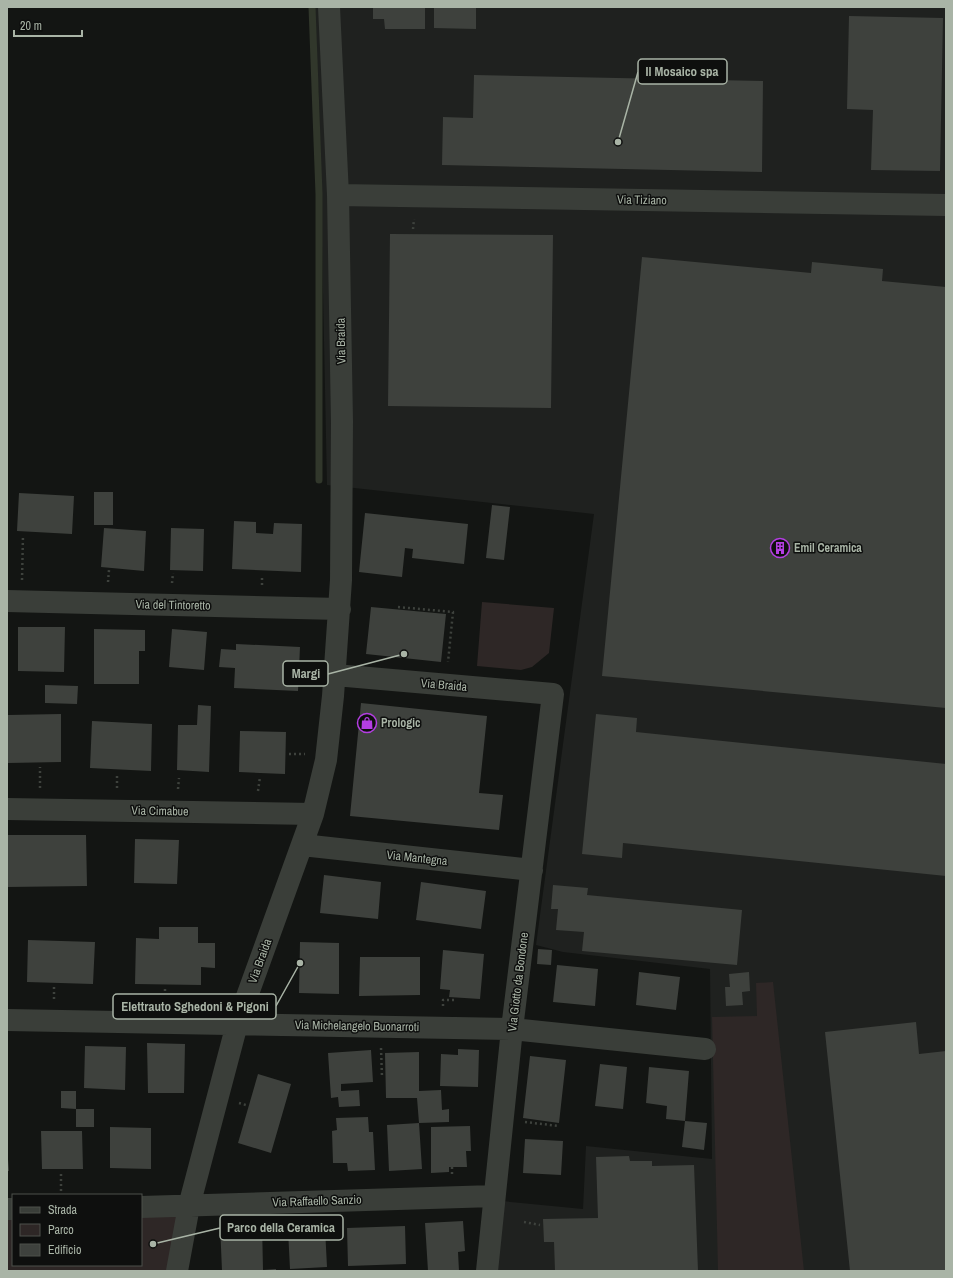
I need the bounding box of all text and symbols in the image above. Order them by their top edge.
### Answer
scale bar [14,12,82,38]
text: 20 m [20,18,42,34]
callout: Il Mosaico spa [638,59,727,84]
text: Il Mosaico spa [646,63,719,80]
street label: Via Tiziano [617,192,667,208]
street label: Via Braida [333,317,349,364]
building icon: Emil Ceramica [769,537,791,559]
place label: Emil Ceramica [794,540,862,556]
street label: Via del Tintoretto [135,596,211,614]
callout: Margi [283,661,328,686]
text: Margi [292,665,320,682]
street label: Via Braida [420,675,468,695]
shop icon: Prologic [356,712,378,734]
place label: Prologic [381,715,421,731]
street label: Via Cimabue [131,803,189,819]
street label: Via Mantegna [386,847,449,869]
street label: Via Giotto da Bondone [504,931,532,1033]
street label: Via Braida [245,936,276,986]
callout: Elettrauto Sghedoni & Pigoni [113,994,276,1019]
text: Elettrauto Sghedoni & Pigoni [121,998,269,1015]
street label: Via Michelangelo Buonarroti [295,1017,419,1035]
street label: Via Raffaello Sanzio [272,1191,362,1211]
legend [12,1194,142,1266]
text: Strada [48,1202,78,1218]
callout: Parco della Ceramica [220,1215,343,1240]
text: Parco della Ceramica [227,1219,335,1236]
text: Parco [48,1222,74,1238]
text: Edificio [48,1242,81,1258]

